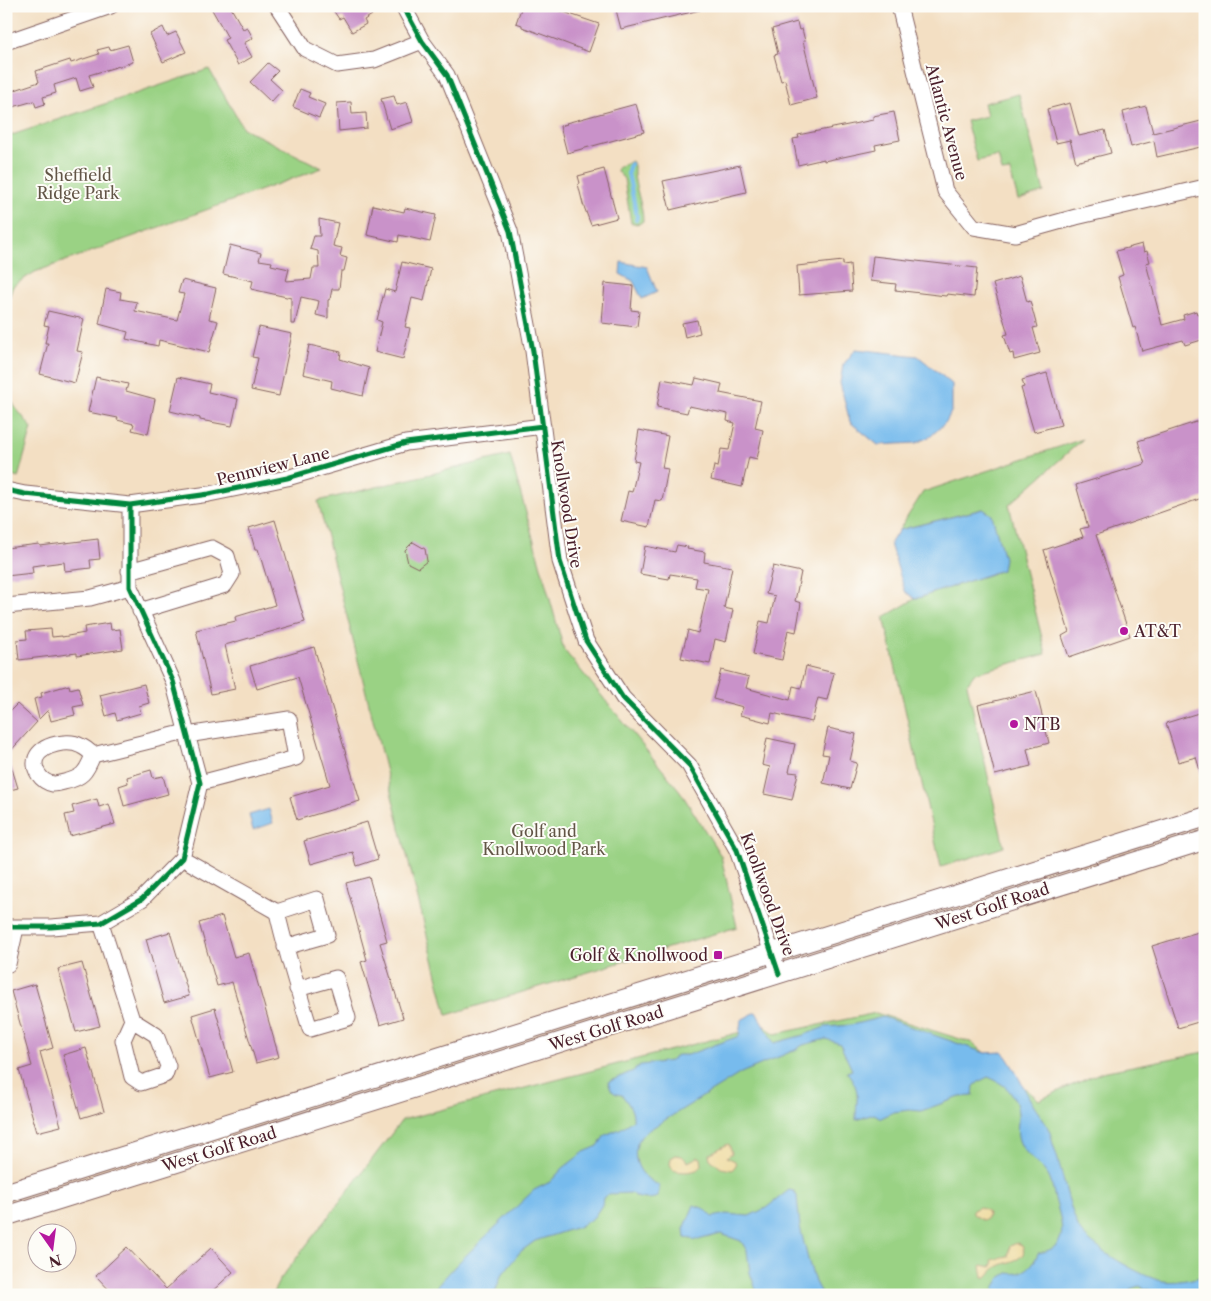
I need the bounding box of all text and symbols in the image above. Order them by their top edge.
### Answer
street label: Atlantic Avenue [922,61,972,183]
park label: Sheffield Ridge Park [37,165,120,203]
street label: Knollwood Drive [547,438,587,570]
street label: Pennview Lane [214,442,332,490]
place label: AT&T [1133,621,1181,641]
marker: AT&T [1118,625,1130,637]
place label: NTB [1024,714,1060,734]
marker: NTB [1008,718,1020,730]
park label: Golf and Knollwood Park [483,821,606,859]
street label: Knollwood Drive [736,830,800,958]
street label: West Golf Road [931,878,1052,934]
place label: Golf & Knollwood [570,945,708,965]
marker: Golf & Knollwood [712,949,724,961]
street label: West Golf Road [545,1001,666,1055]
street label: West Golf Road [158,1122,279,1176]
north arrow [28,1224,78,1274]
text: N [47,1250,63,1271]

